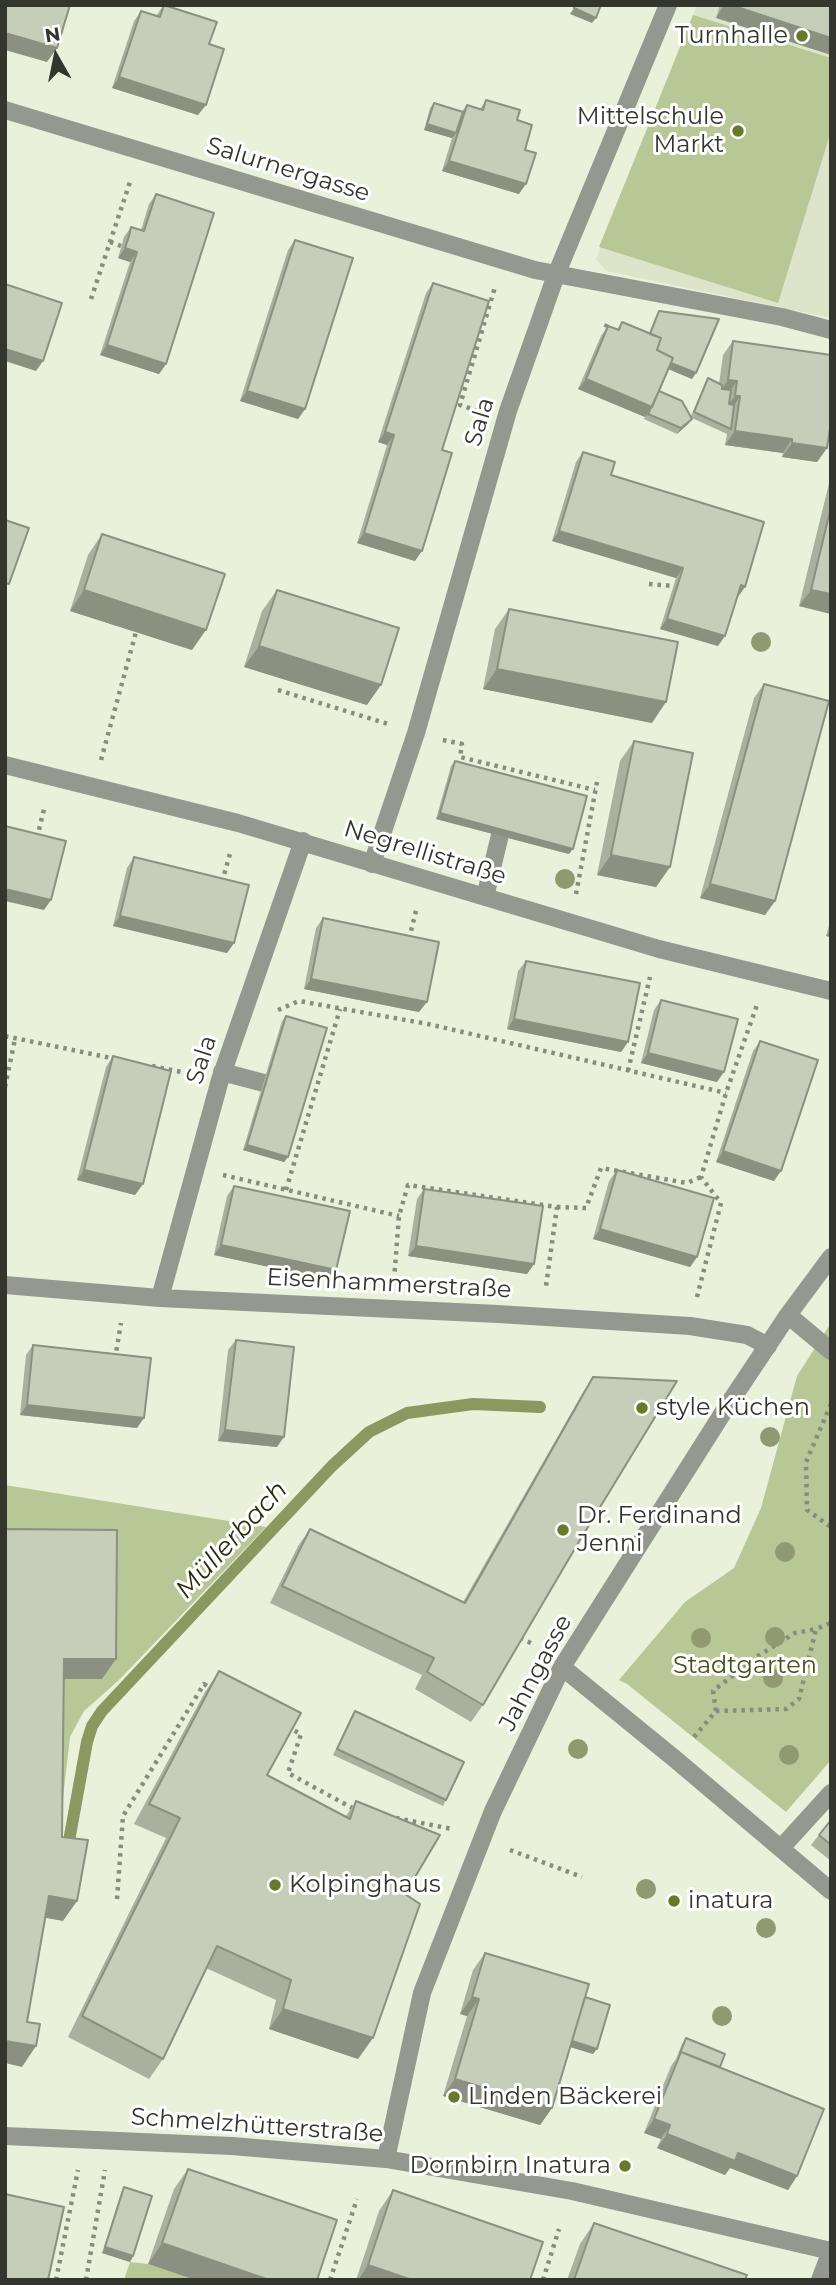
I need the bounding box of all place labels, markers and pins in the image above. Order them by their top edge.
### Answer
place label: Turnhalle [675,22,788,50]
marker: Turnhalle [794,28,810,44]
place label: Mittelschule Markt [577,103,724,159]
marker: Mittelschule Markt [730,123,746,139]
place label: style Küchen [656,1394,810,1422]
marker: style Küchen [634,1400,650,1416]
place label: Dr. Ferdinand Jenni [577,1502,742,1558]
marker: Dr. Ferdinand Jenni [555,1522,571,1538]
place label: Kolpinghaus [289,1871,441,1899]
marker: Kolpinghaus [267,1877,283,1893]
place label: inatura [688,1887,774,1915]
marker: inatura [666,1893,682,1909]
place label: Linden Bäckerei [468,2083,662,2111]
marker: Linden Bäckerei [446,2089,462,2105]
place label: Dornbirn Inatura [409,2152,611,2180]
marker: Dornbirn Inatura [617,2158,633,2174]

